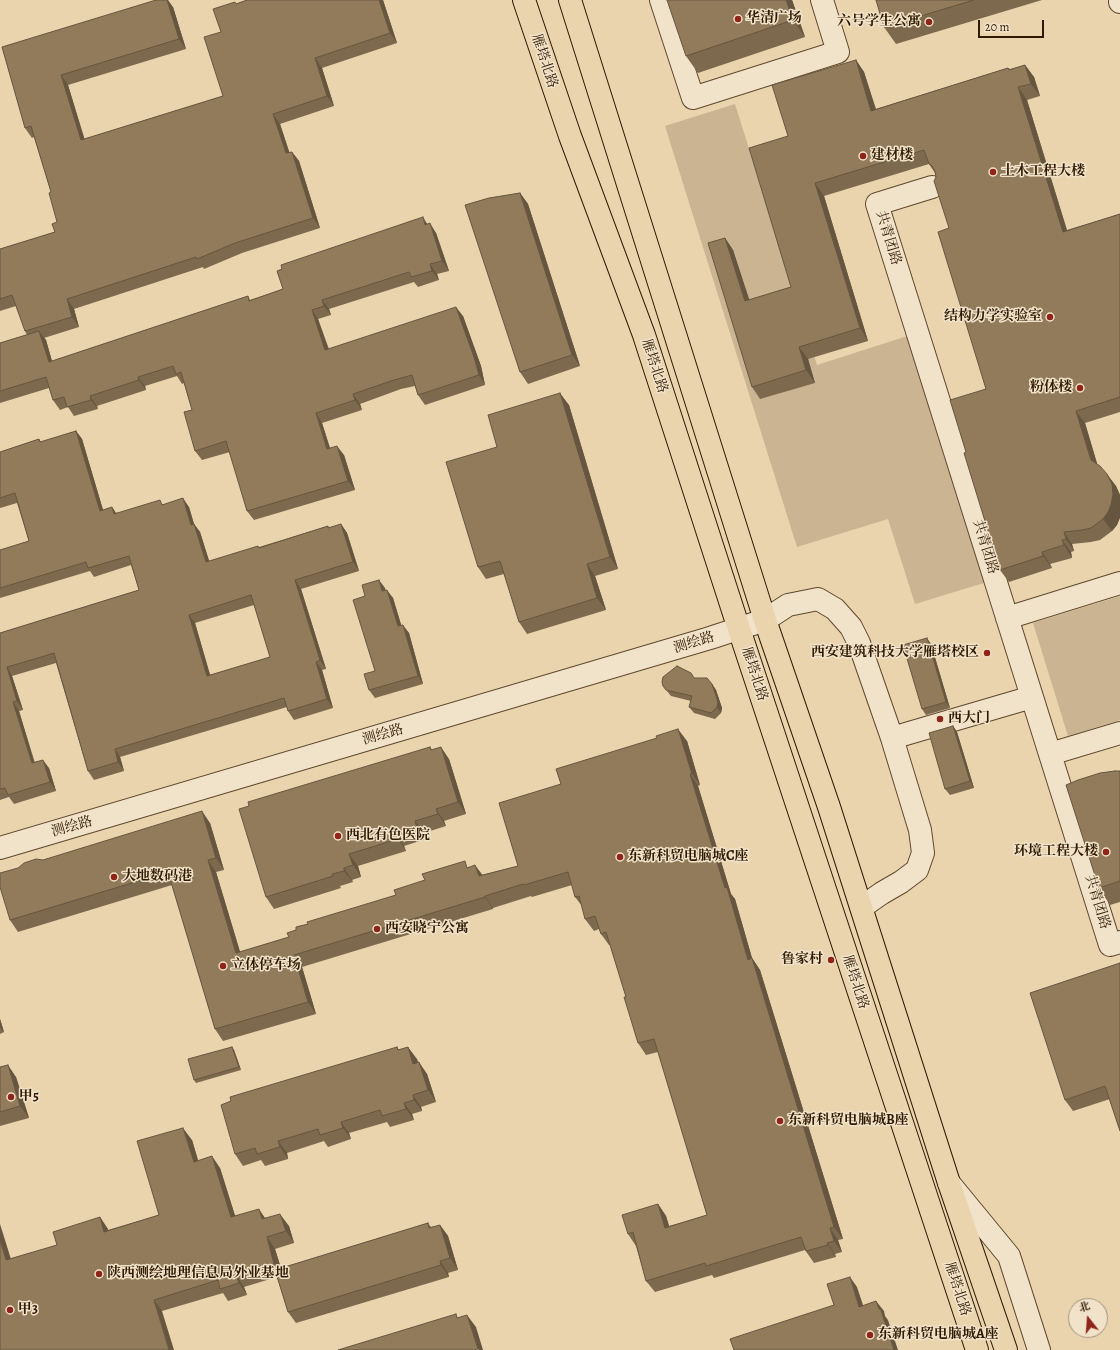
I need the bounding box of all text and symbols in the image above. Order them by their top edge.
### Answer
place label: 华清广场 [746,11,802,27]
scale bar [980,12,1046,38]
marker: 华清广场 [733,14,743,24]
place label: 六号学生公寓 [837,14,921,30]
marker: 六号学生公寓 [924,17,934,27]
text: 20 m [985,19,1009,35]
street label: 雁塔北路 [527,32,561,90]
place label: 建材楼 [871,148,913,164]
marker: 建材楼 [858,151,868,161]
place label: 土木工程大楼 [1001,164,1085,180]
marker: 土木工程大楼 [988,167,998,177]
street label: 共青团路 [872,209,904,267]
place label: 结构力学实验室 [944,309,1042,325]
marker: 结构力学实验室 [1045,312,1055,322]
street label: 雁塔北路 [637,337,671,395]
place label: 粉体楼 [1030,380,1072,396]
marker: 粉体楼 [1075,383,1085,393]
street label: 共青团路 [969,518,1001,576]
street label: 测绘路 [671,629,717,657]
street label: 雁塔北路 [737,645,771,703]
place label: 西安建筑科技大学雁塔校区 [811,645,979,661]
marker: 西安建筑科技大学雁塔校区 [982,648,992,658]
place label: 西大门 [948,711,990,727]
marker: 西大门 [935,714,945,724]
street label: 测绘路 [360,721,406,749]
street label: 测绘路 [49,813,95,841]
place label: 西北有色医院 [346,828,430,844]
marker: 西北有色医院 [333,831,343,841]
place label: 环境工程大楼 [1014,844,1098,860]
marker: 环境工程大楼 [1101,847,1111,857]
place label: 东新科贸电脑城C座 [628,849,749,865]
marker: 东新科贸电脑城C座 [615,852,625,862]
place label: 大地数码港 [122,869,192,885]
marker: 大地数码港 [109,872,119,882]
street label: 共青团路 [1081,873,1113,931]
place label: 西安晓宁公寓 [385,921,469,937]
marker: 西安晓宁公寓 [372,924,382,934]
place label: 鲁家村 [781,952,823,968]
street label: 雁塔北路 [838,953,872,1011]
marker: 鲁家村 [826,955,836,965]
place label: 立体停车场 [231,958,301,974]
marker: 立体停车场 [218,961,228,971]
place label: 甲5 [19,1089,39,1105]
marker: 甲5 [6,1092,16,1102]
place label: 东新科贸电脑城B座 [788,1113,909,1129]
marker: 东新科贸电脑城B座 [775,1116,785,1126]
street label: 雁塔北路 [940,1260,974,1318]
place label: 陕西测绘地理信息局外业基地 [107,1266,289,1282]
marker: 陕西测绘地理信息局外业基地 [94,1269,104,1279]
north arrow [1068,1298,1108,1338]
text: 北 [1077,1298,1092,1316]
place label: 甲3 [18,1302,38,1318]
marker: 甲3 [5,1305,15,1315]
place label: 东新科贸电脑城A座 [878,1327,999,1343]
marker: 东新科贸电脑城A座 [865,1330,875,1340]

